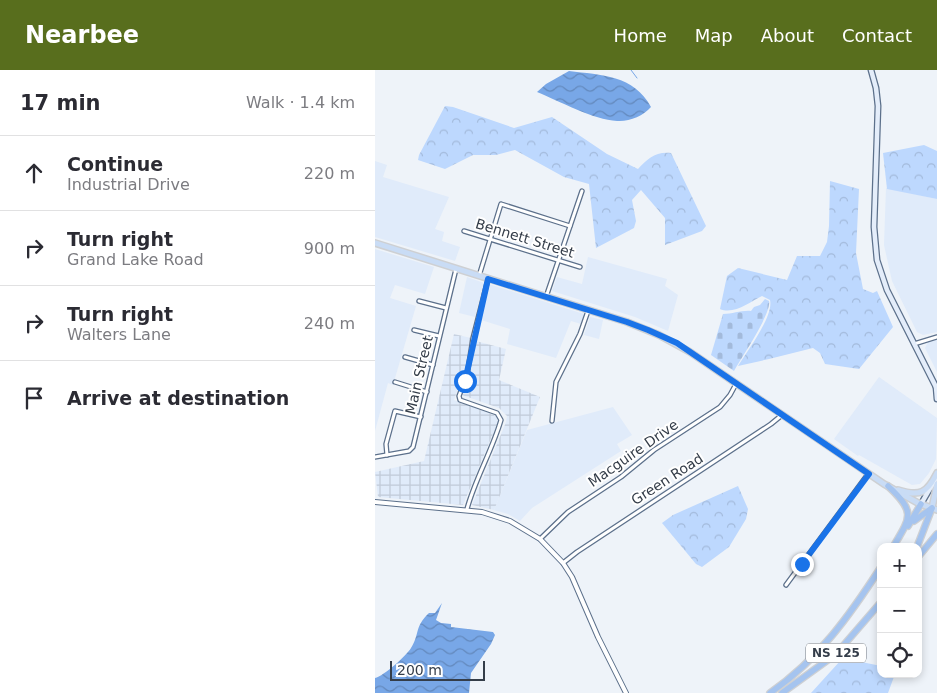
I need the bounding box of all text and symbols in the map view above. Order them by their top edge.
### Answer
text: Nearbee [25,21,139,49]
text: Home [614,25,667,46]
text: Map [695,25,733,46]
text: About [761,25,814,46]
text: Contact [842,25,912,46]
text: 17 min [20,91,101,115]
text: Walk · 1.4 km [246,93,355,112]
text: Continue [67,153,163,175]
icon: ahead [20,159,48,187]
text: 220 m [304,164,355,183]
text: Industrial Drive [67,175,190,194]
street label: Bennett Street [474,215,577,261]
text: Turn right [67,228,173,250]
icon: right [20,234,48,262]
text: 900 m [304,239,355,258]
text: Grand Lake Road [67,250,204,269]
text: Turn right [67,303,173,325]
icon: right [20,309,48,337]
text: 240 m [304,314,355,333]
text: Walters Lane [67,325,171,344]
street label: Main Street [402,334,436,416]
route start [454,370,477,393]
icon: arrive [20,384,48,412]
text: Arrive at destination [67,387,289,409]
street label: Macguire Drive [585,416,681,490]
street label: Green Road [628,450,706,508]
map controls [877,543,922,678]
button: + [877,543,922,588]
route end [791,553,814,576]
button: − [877,588,922,633]
button: locate [877,633,922,678]
road number: NS 125 [806,644,866,662]
scale bar [390,658,485,681]
text: 200 m [397,662,442,678]

